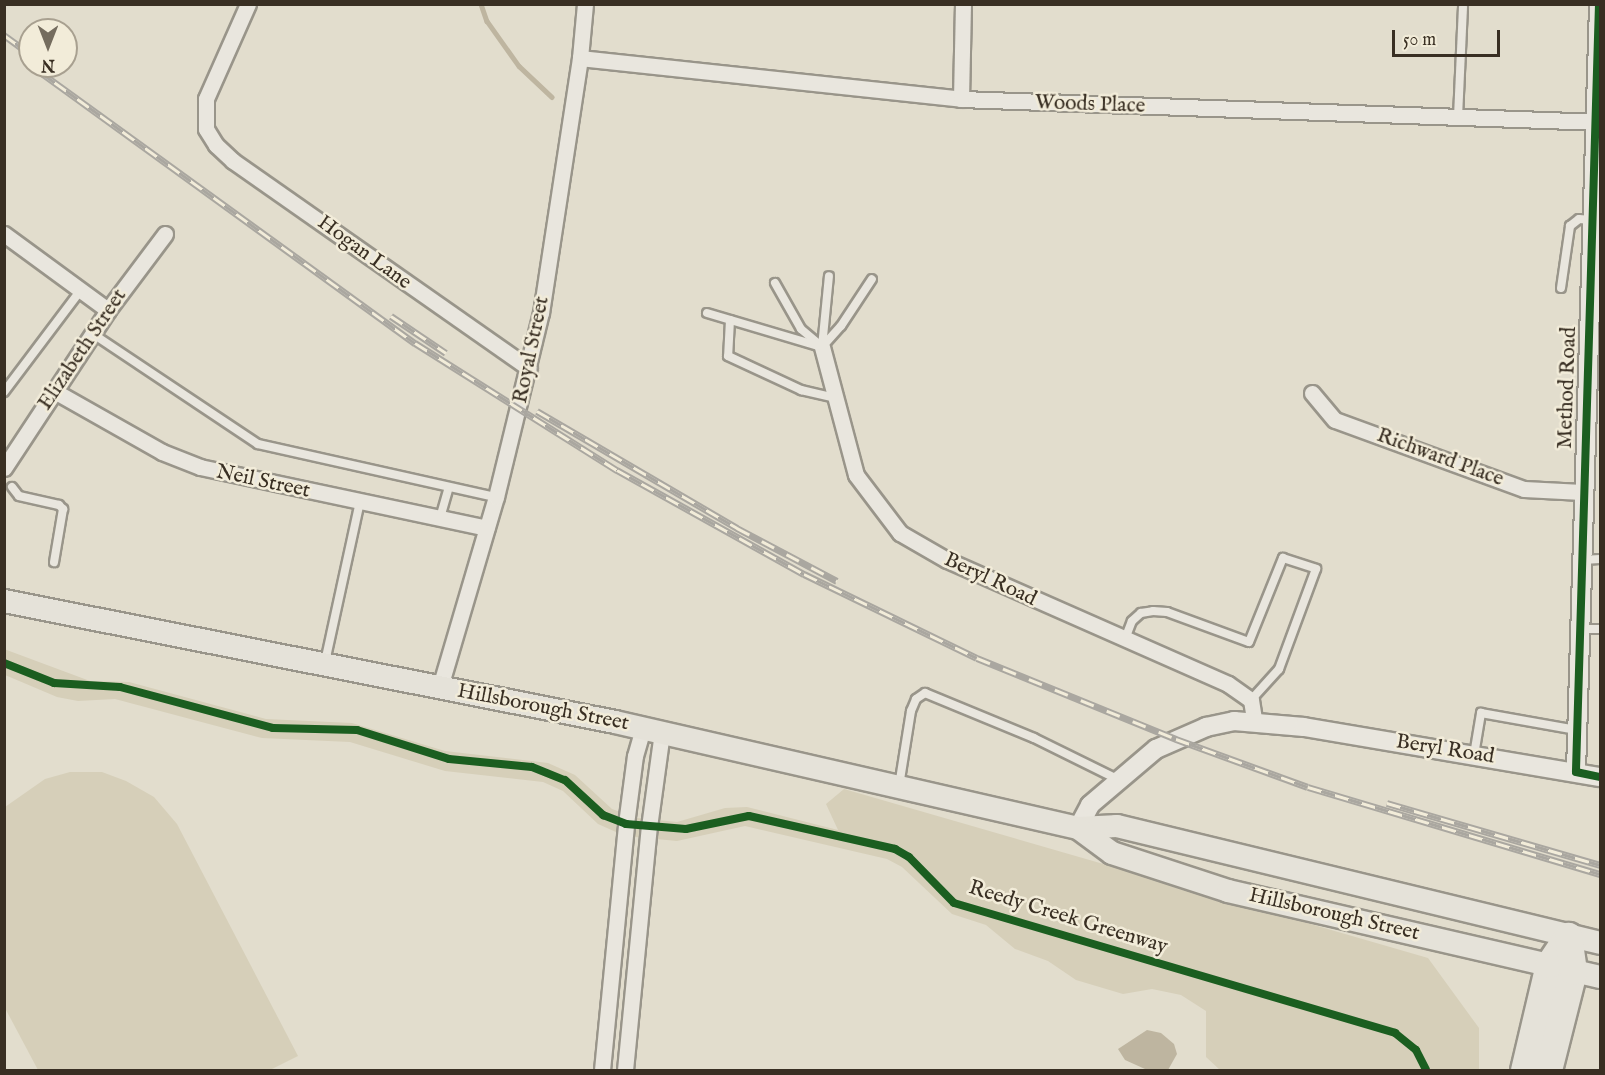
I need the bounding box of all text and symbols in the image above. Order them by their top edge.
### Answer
north arrow [18,18,78,78]
scale bar [1395,18,1503,56]
text: 50 m [1403,29,1436,52]
text: N [41,54,55,74]
street label: Woods Place [1034,90,1146,120]
street label: Hogan Lane [312,210,416,296]
street label: Elizabeth Street [33,285,133,415]
street label: Royal Street [508,294,556,406]
street label: Method Road [1553,327,1583,449]
street label: Richward Place [1373,423,1507,493]
street label: Neil Street [214,460,312,504]
street label: Beryl Road [940,548,1040,612]
street label: Hillsborough Street [455,679,631,737]
street label: Beryl Road [1394,730,1496,770]
street label: Reedy Creek Greenway [966,876,1170,960]
street label: Hillsborough Street [1246,883,1422,947]

